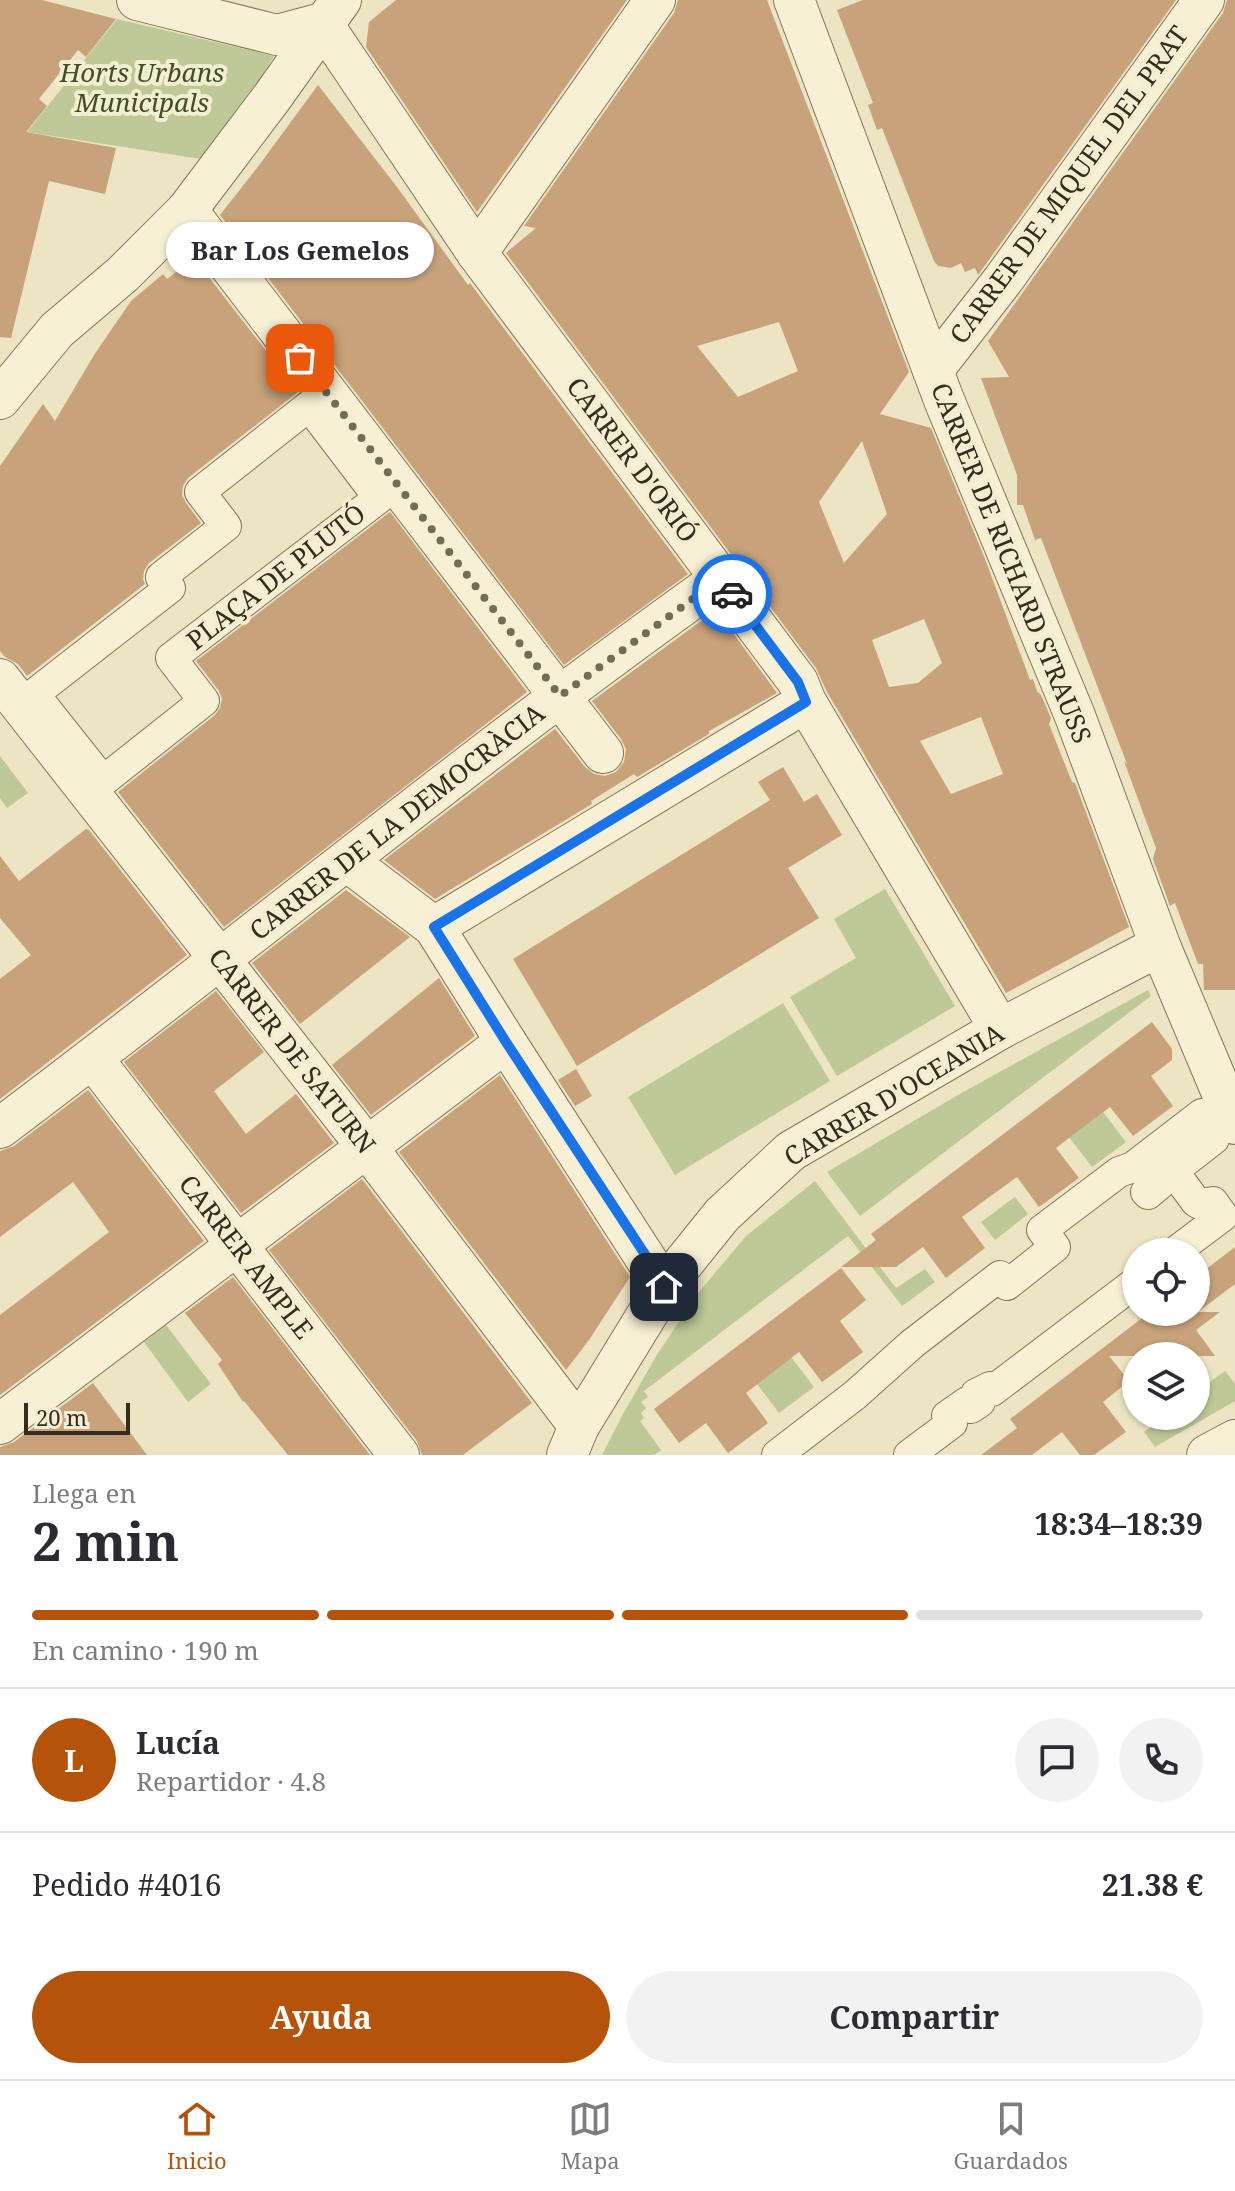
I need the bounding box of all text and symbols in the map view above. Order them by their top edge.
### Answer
street label: CARRER DE MIQUEL DEL PRAT [941,18,1196,351]
park label: Horts Urbans Municipals [59,54,224,120]
callout: Bar Los Gemelos [166,222,434,278]
text: Bar Los Gemelos [191,232,409,268]
pin [266,324,334,392]
icon: bag [278,336,322,380]
street label: CARRER D'ORIÓ [559,369,707,549]
street label: CARRER DE RICHARD STRAUSS [923,377,1101,748]
street label: PLAÇA DE PLUTÓ [178,495,372,657]
courier [692,554,772,634]
icon: car [710,572,754,616]
street label: CARRER DE LA DEMOCRÀCIA [241,694,552,948]
street label: CARRER DE SATURN [201,940,385,1161]
street label: CARRER D'OCEANIA [777,1014,1011,1174]
street label: CARRER AMPLE [171,1167,322,1346]
map controls [1122,1238,1210,1430]
button: locate [1122,1238,1210,1326]
pin [630,1253,698,1321]
icon: home [642,1265,686,1309]
button: layers [1122,1342,1210,1430]
scale bar [24,1399,130,1435]
text: 20 m [36,1402,87,1432]
text: Llega en [32,1475,136,1511]
text: 18:34–18:39 [1034,1503,1203,1544]
text: 2 min [32,1505,179,1576]
text: En camino · 190 m [32,1632,259,1668]
button: chat [1015,1718,1099,1802]
button: phone [1119,1718,1203,1802]
text: Lucía [136,1722,220,1763]
text: L [64,1740,84,1781]
text: Repartidor · 4.8 [136,1763,326,1799]
text: Pedido #4016 [32,1864,222,1905]
text: 21.38 € [1102,1864,1203,1905]
button: Ayuda [32,1971,610,2063]
button: Compartir [626,1971,1203,2063]
tab: Inicio [167,2097,227,2175]
tab: Mapa [561,2097,620,2175]
tab: Guardados [954,2097,1068,2175]

